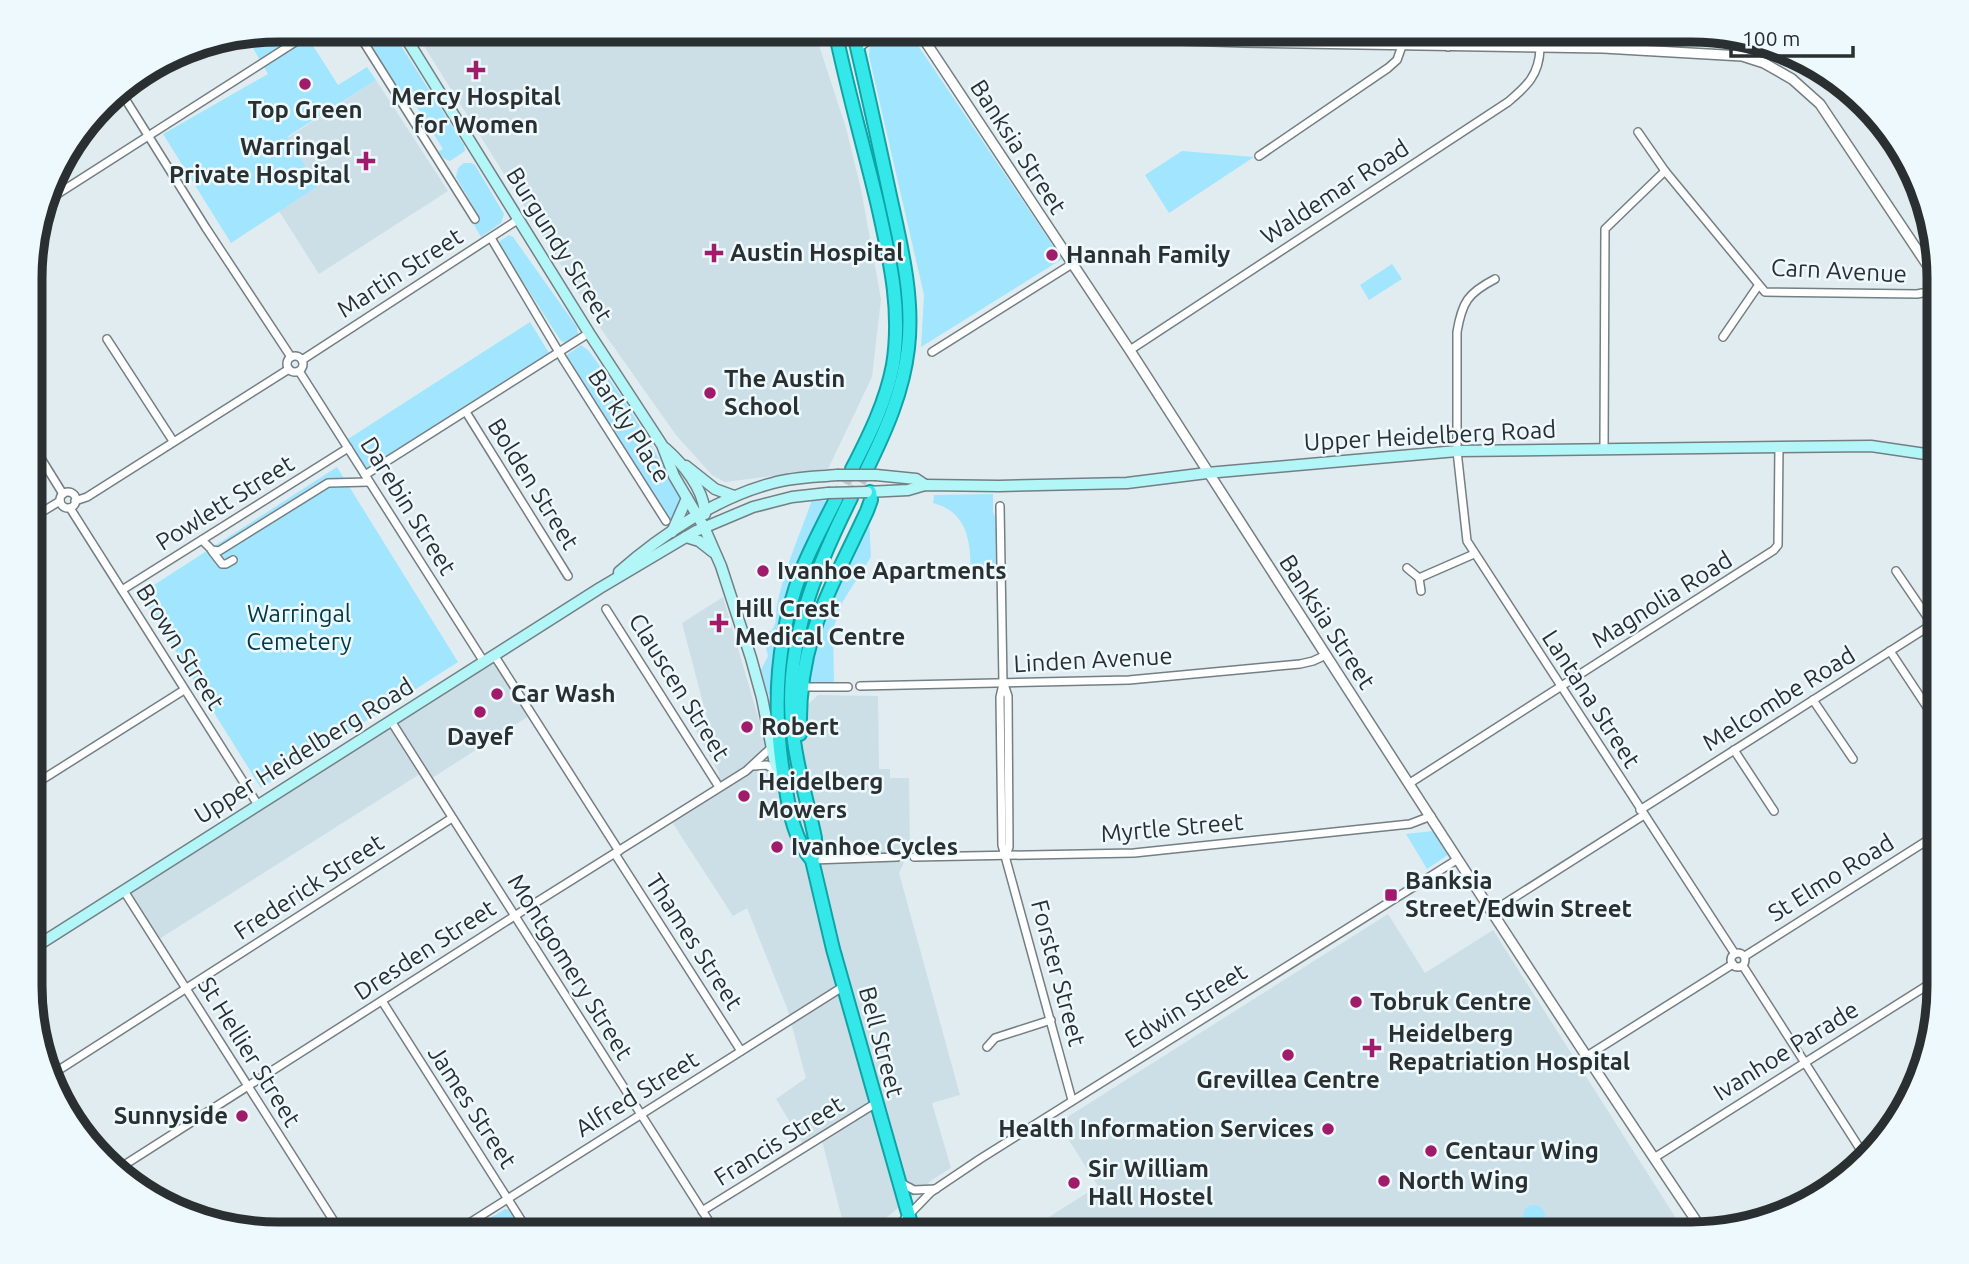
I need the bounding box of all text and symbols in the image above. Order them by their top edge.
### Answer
scale bar [1731,14,1854,58]
text: 100 m [1742,26,1800,50]
marker: Mercy Hospital for Women [466,60,486,80]
street label: Banksia Street [965,75,1072,219]
marker: Top Green [297,76,313,92]
place label: Mercy Hospital for Women [391,83,561,138]
place label: Top Green [247,96,363,123]
place label: Warringal Private Hospital [169,133,350,188]
street label: Waldemar Road [1256,134,1414,249]
marker: Warringal Private Hospital [356,151,376,171]
street label: Burgundy Street [501,162,618,328]
street label: Martin Street [332,222,468,323]
place label: Austin Hospital [730,239,903,266]
place label: Hannah Family [1066,241,1231,268]
marker: Austin Hospital [704,243,724,263]
marker: Hannah Family [1044,247,1060,263]
street label: Carn Avenue [1770,253,1908,288]
street label: Barkly Place [583,364,676,487]
place label: The Austin School [724,365,845,420]
marker: The Austin School [702,385,718,401]
street label: Bolden Street [482,413,585,555]
street label: Upper Heidelberg Road [1303,415,1557,456]
street label: Darebin Street [355,432,462,580]
street label: Powlett Street [151,449,299,556]
street label: Magnolia Road [1587,546,1737,653]
street label: Banksia Street [1274,550,1381,694]
place label: Ivanhoe Apartments [777,557,1007,584]
marker: Ivanhoe Apartments [755,563,771,579]
street label: Brown Street [131,579,230,715]
place label: Hill Crest Medical Centre [735,595,905,650]
park label: Warringal Cemetery [246,600,352,655]
street label: Clauscen Street [623,608,736,766]
marker: Hill Crest Medical Centre [709,613,729,633]
street label: Lantana Street [1537,625,1646,773]
street label: Melcombe Road [1698,641,1860,756]
street label: Linden Avenue [1013,642,1173,677]
street label: Upper Heidelberg Road [189,672,418,829]
place label: Car Wash [511,680,616,707]
marker: Car Wash [489,686,505,702]
marker: Dayef [472,704,488,720]
place label: Robert [761,713,839,740]
marker: Robert [739,719,755,735]
place label: Dayef [447,723,514,750]
place label: Heidelberg Mowers [758,768,883,823]
marker: Heidelberg Mowers [736,788,752,804]
street label: Myrtle Street [1100,808,1245,847]
street label: Frederick Street [229,828,389,945]
street label: St Elmo Road [1763,828,1898,927]
place label: Ivanhoe Cycles [791,833,958,860]
marker: Ivanhoe Cycles [769,839,785,855]
place label: Banksia Street/Edwin Street [1405,867,1632,922]
street label: Montgomery Street [502,869,639,1065]
street label: Thames Street [641,869,749,1015]
marker: Banksia Street/Edwin Street [1383,887,1399,903]
street label: Dresden Street [349,894,501,1005]
street label: Forster Street [1026,897,1091,1050]
street label: Edwin Street [1120,957,1252,1054]
street label: St Hellier Street [193,972,306,1132]
street label: Bell Street [854,984,909,1101]
place label: Tobruk Centre [1370,988,1531,1015]
marker: Tobruk Centre [1348,994,1364,1010]
street label: Ivanhoe Parade [1708,995,1863,1106]
place label: Heidelberg Repatriation Hospital [1388,1020,1630,1075]
marker: Heidelberg Repatriation Hospital [1362,1038,1382,1058]
street label: James Street [423,1040,522,1174]
street label: Alfred Street [570,1045,704,1142]
marker: Grevillea Centre [1280,1047,1296,1063]
place label: Grevillea Centre [1196,1066,1380,1093]
street label: Francis Street [709,1090,849,1191]
place label: Sunnyside [114,1102,228,1129]
marker: Sunnyside [234,1108,250,1124]
place label: Health Information Services [998,1115,1314,1142]
marker: Health Information Services [1320,1121,1336,1137]
place label: Centaur Wing [1445,1137,1599,1164]
marker: Centaur Wing [1423,1143,1439,1159]
place label: Sir William Hall Hostel [1088,1155,1213,1210]
place label: North Wing [1398,1167,1529,1194]
marker: North Wing [1376,1173,1392,1189]
marker: Sir William Hall Hostel [1066,1175,1082,1191]

